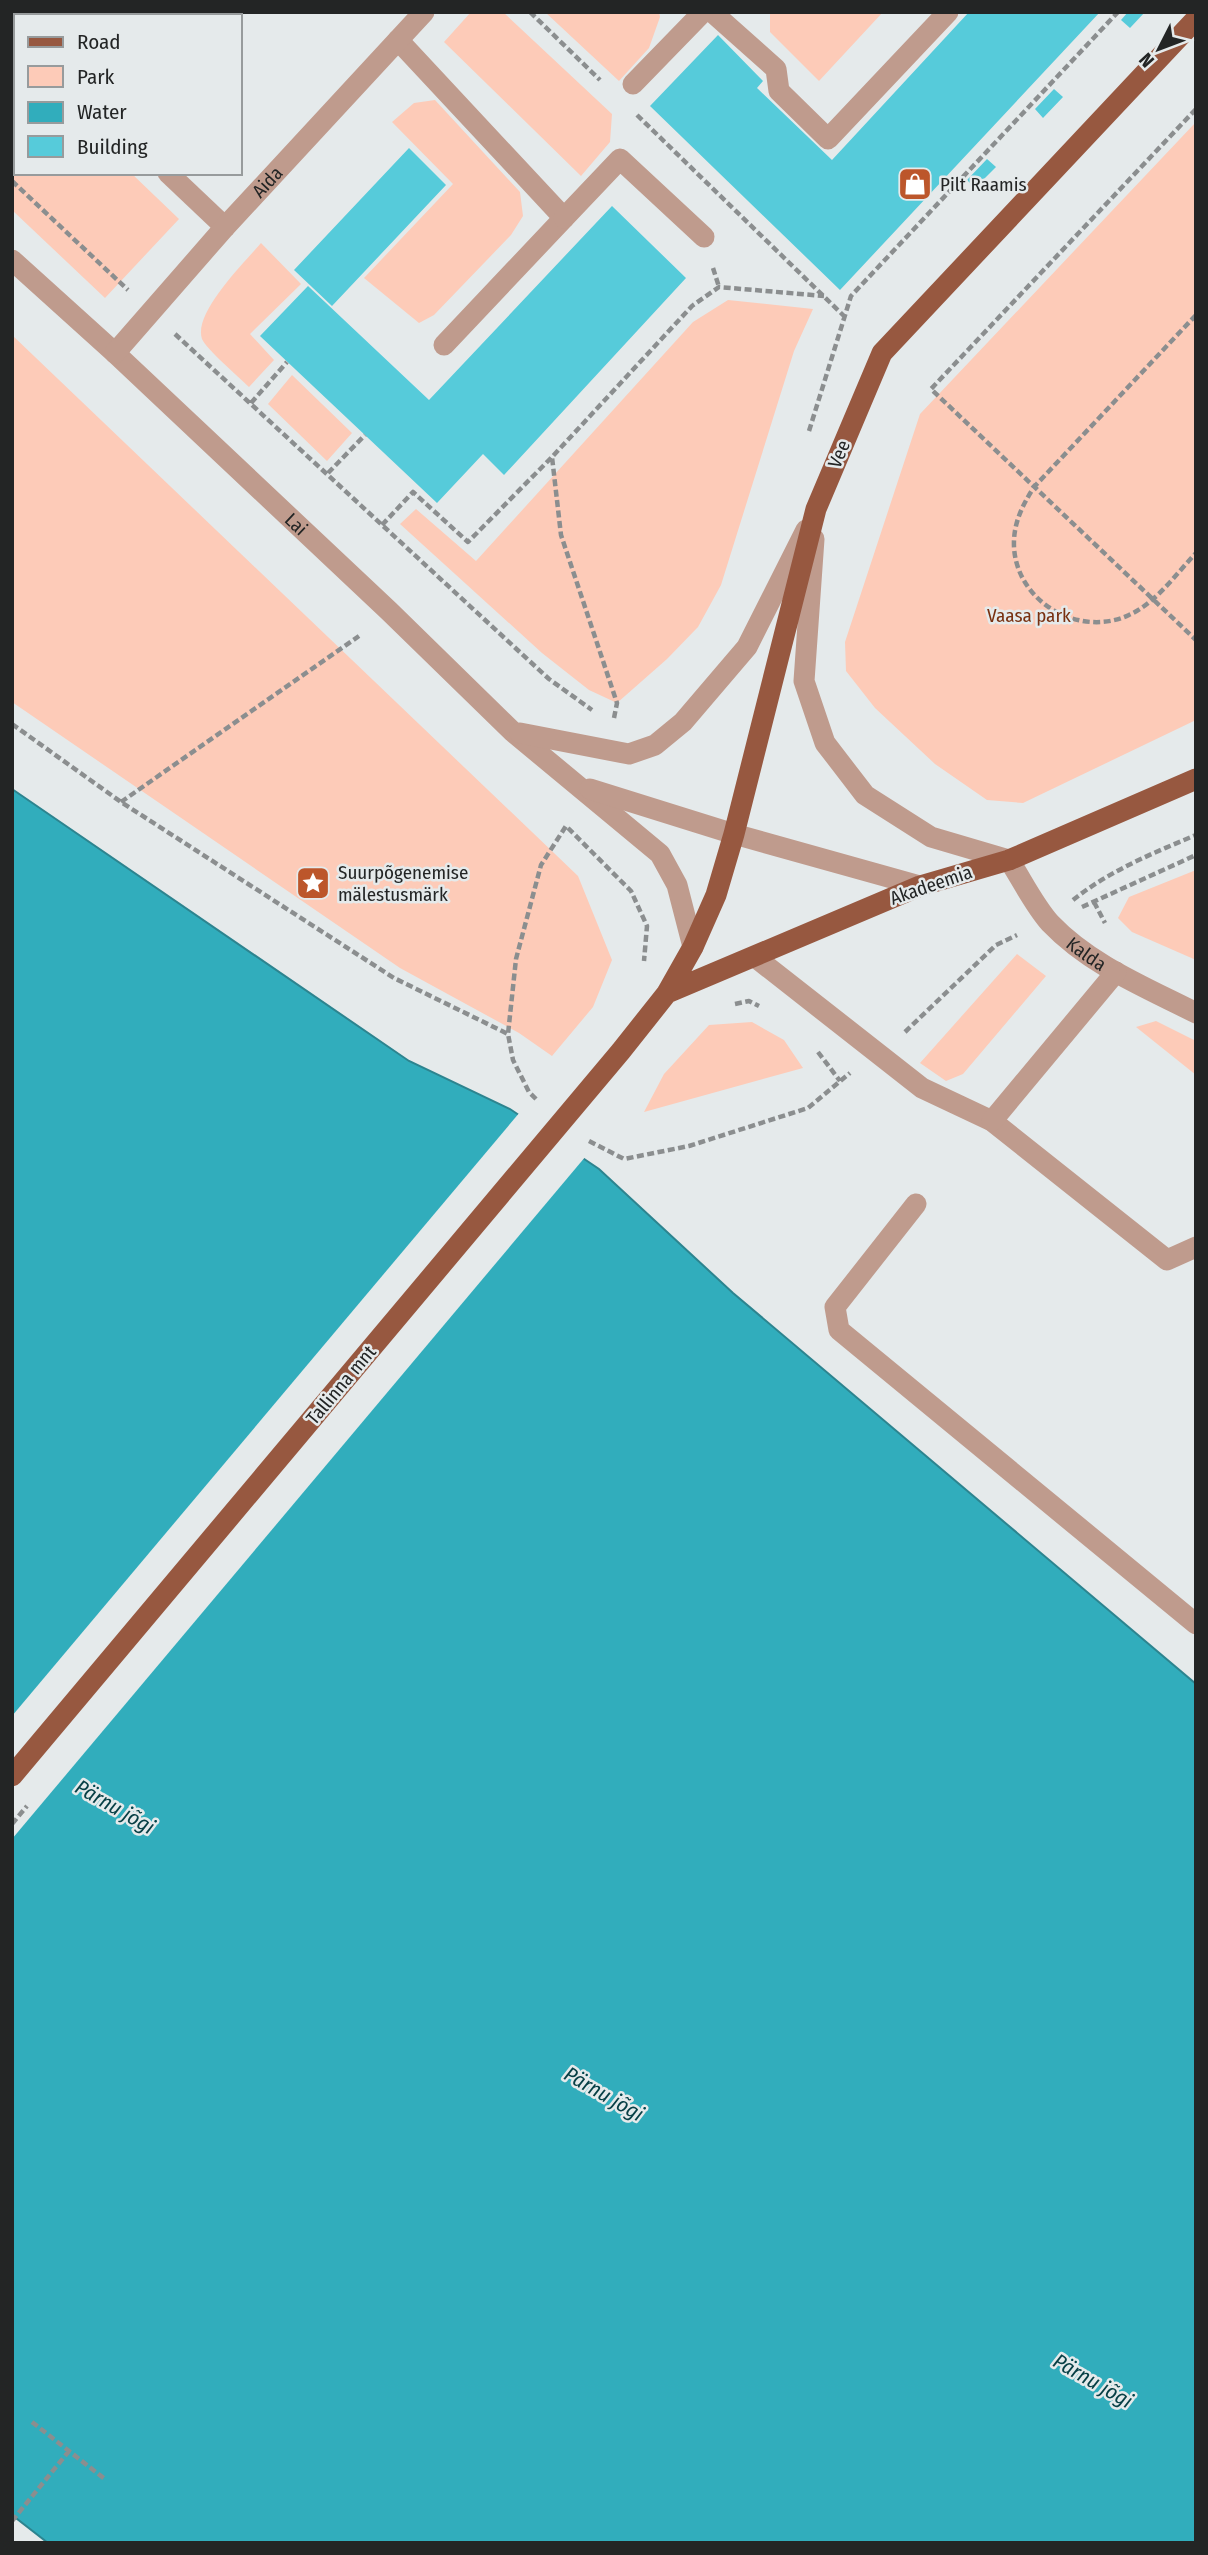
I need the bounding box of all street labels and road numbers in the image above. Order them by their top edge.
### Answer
street label: Aida [247,161,287,202]
street label: Vee [823,437,855,471]
street label: Lai [280,508,312,540]
street label: Akadeemia [887,860,975,910]
street label: Kalda [1062,932,1111,975]
street label: Tallinna mnt [301,1340,381,1429]

